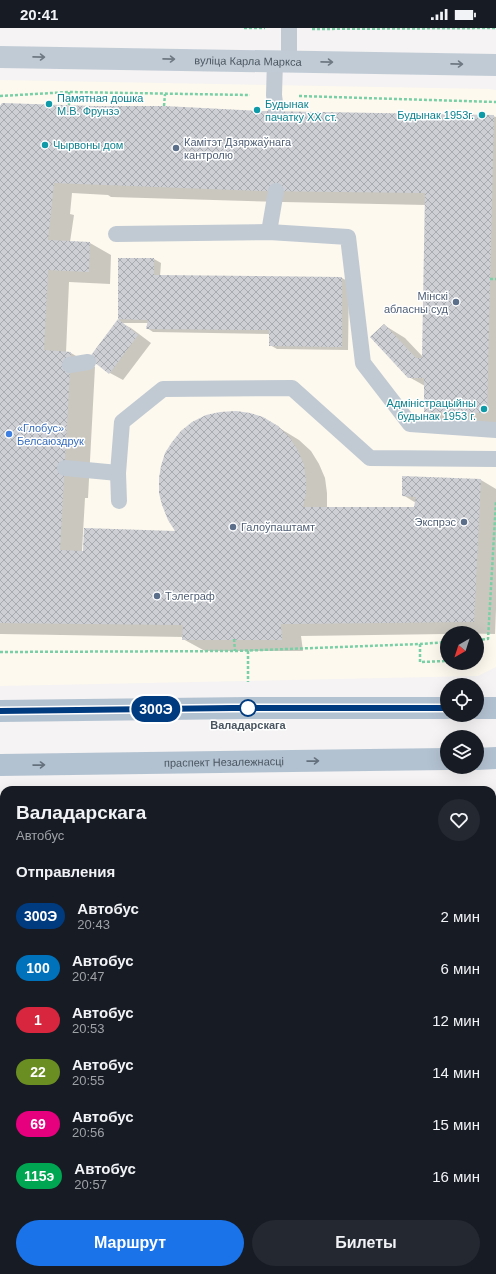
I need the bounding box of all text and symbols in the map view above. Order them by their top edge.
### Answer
text: 20:41 [20,6,58,23]
one-way arrow [32,53,45,61]
street label: вуліца Карла Маркса [194,54,303,68]
one-way arrow [162,55,175,63]
one-way arrow [320,58,333,66]
one-way arrow [450,60,463,68]
place label: Памятная дошка М.В. Фрунзэ [57,92,144,117]
place label: Будынак пачатку XX ст. [265,98,337,123]
marker: Памятная дошка М.В. Фрунзэ [44,99,54,109]
marker: Будынак пачатку XX ст. [252,105,262,115]
place label: Будынак 1953г. [397,109,474,121]
marker: Будынак 1953г. [477,110,487,120]
place label: Камітэт Дзяржаўнага кантролю [184,136,292,161]
place label: Чырвоны дом [53,139,123,151]
marker: Чырвоны дом [40,140,50,150]
marker: Камітэт Дзяржаўнага кантролю [171,143,181,153]
place label: Мінскі абласны суд [384,290,449,315]
marker: Мінскі абласны суд [451,297,461,307]
place label: Адміністрацыйны будынак 1953 г. [387,397,476,422]
marker: Адміністрацыйны будынак 1953 г. [479,404,489,414]
place label: «Глобус» Белсаюздрук [17,422,84,447]
marker: «Глобус» Белсаюздрук [4,429,14,439]
place label: Экспрэс [414,516,456,528]
marker: Экспрэс [459,517,469,527]
place label: Галоўпаштамт [241,521,315,533]
marker: Галоўпаштамт [228,522,238,532]
place label: Тэлеграф [165,590,215,602]
marker: Тэлеграф [152,591,162,601]
north arrow [440,626,484,670]
map controls [440,626,484,774]
button: locate [440,678,484,722]
line badge: 300Э [128,696,184,722]
marker: Валадарскага [239,699,257,717]
text: 300Э [139,701,173,717]
place label: Валадарскага [210,719,287,731]
button: layers [440,730,484,774]
street label: праспект Незалежнасці [164,755,284,769]
one-way arrow [306,757,319,765]
one-way arrow [32,761,45,769]
button: heart [438,799,480,841]
text: Валадарскага [16,802,146,823]
text: Автобус [16,828,64,843]
text: Отправления [16,863,115,880]
text: Автобус [77,900,139,917]
text: 300Э [24,908,57,924]
text: 2 мин [441,908,480,925]
text: 20:43 [77,917,110,932]
text: Автобус [72,952,134,969]
text: 100 [26,960,50,976]
text: 6 мин [441,960,480,977]
text: 20:47 [72,969,105,984]
text: Автобус [72,1004,134,1021]
text: 1 [34,1012,42,1028]
text: 12 мин [432,1012,480,1029]
text: 20:53 [72,1021,105,1036]
text: Автобус [72,1056,134,1073]
text: 22 [30,1064,46,1080]
text: 14 мин [432,1064,480,1081]
text: 20:55 [72,1073,105,1088]
text: Автобус [72,1108,134,1125]
text: 69 [30,1116,46,1132]
text: 15 мин [432,1116,480,1133]
text: 20:56 [72,1125,105,1140]
text: Автобус [74,1160,136,1177]
text: 115э [24,1168,54,1184]
text: 16 мин [432,1168,480,1185]
text: 20:57 [74,1177,107,1192]
button: Маршрут [16,1220,244,1266]
button: Билеты [252,1220,480,1266]

